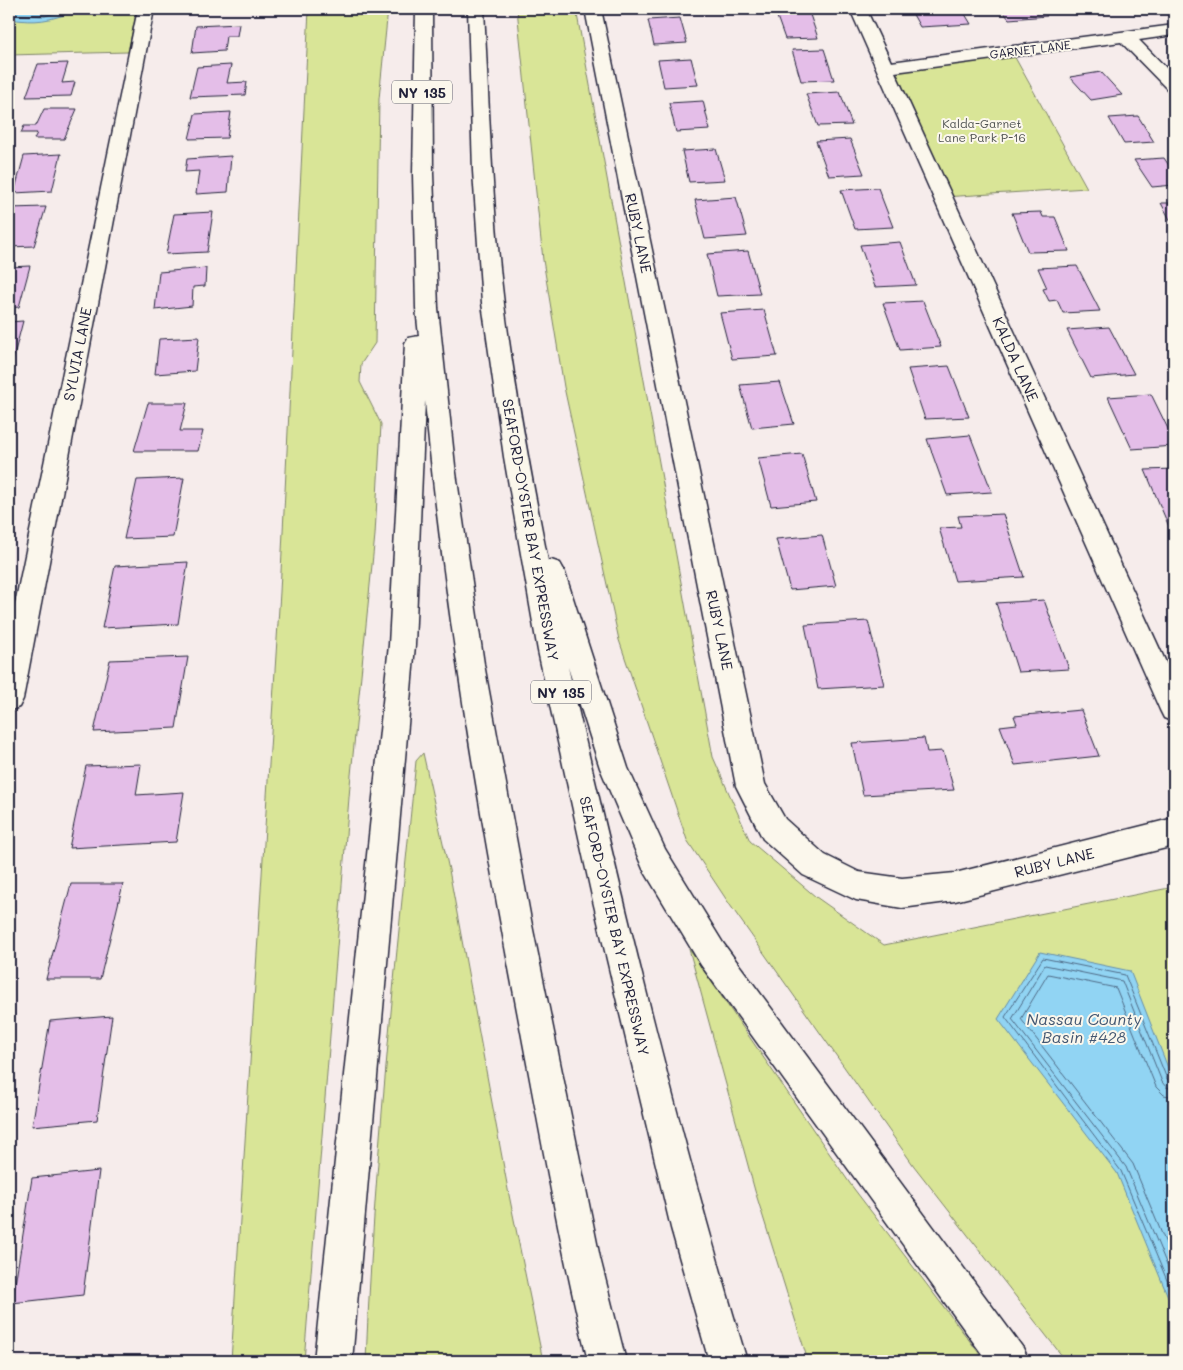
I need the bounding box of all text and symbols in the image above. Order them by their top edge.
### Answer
street label: GARNET LANE [989,36,1072,62]
road number: NY 135 [392,80,452,104]
park label: Kalda-Garnet Lane Park P-16 [938,115,1026,145]
street label: RUBY LANE [621,191,657,275]
street label: SYLVIA LANE [58,305,96,403]
street label: KALDA LANE [988,313,1044,405]
street label: SEAFORD-OYSTER BAY EXPRESSWAY [498,397,564,663]
street label: RUBY LANE [702,588,738,672]
road number: NY 135 [531,680,591,704]
street label: SEAFORD-OYSTER BAY EXPRESSWAY [575,794,655,1058]
street label: RUBY LANE [1012,842,1096,882]
water label: Nassau County Basin #428 [1026,1008,1142,1047]

